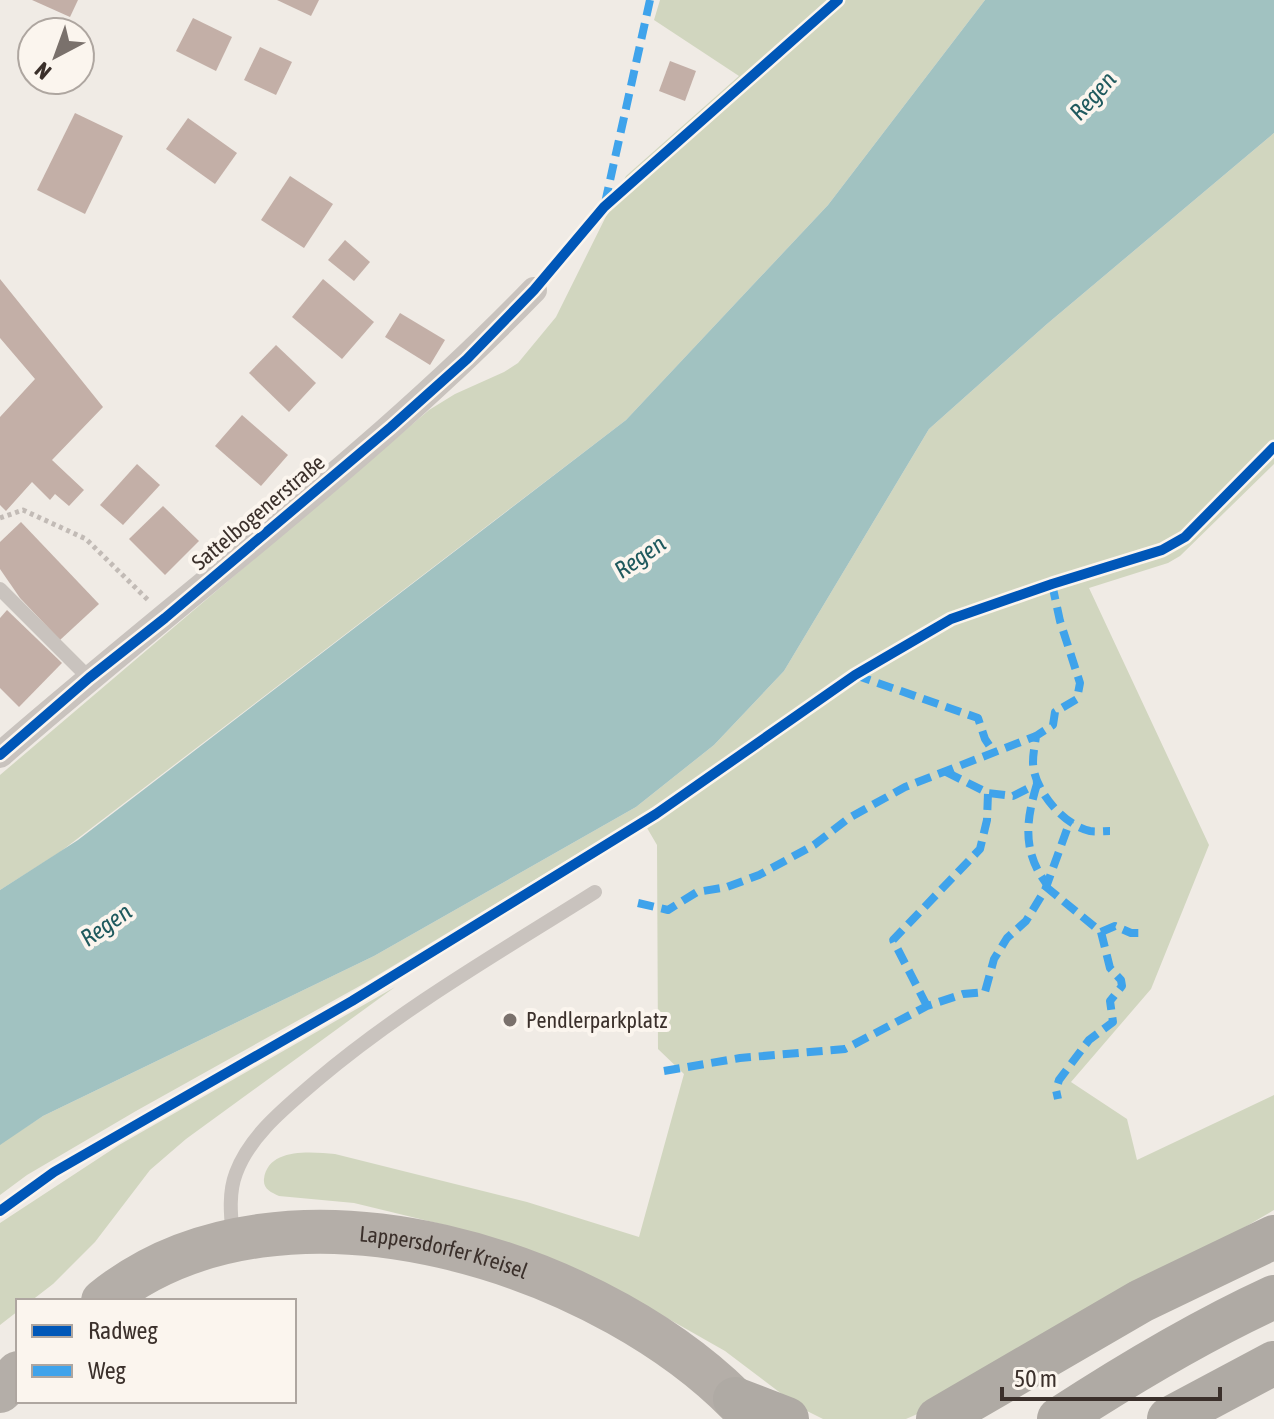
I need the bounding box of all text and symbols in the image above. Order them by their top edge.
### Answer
north arrow [16,16,96,96]
text: N [29,57,56,85]
water label: Regen [1064,66,1122,125]
street label: Sattelbogenerstraße [186,449,330,575]
water label: Regen [609,529,671,584]
water label: Regen [75,897,137,952]
place label: Pendlerparkplatz [526,1007,667,1033]
marker: Pendlerparkplatz [501,1011,519,1029]
street label: Lappersdorfer Kreisel [358,1220,532,1284]
legend [16,1299,296,1403]
text: Radweg [88,1317,159,1344]
scale bar [1002,1351,1220,1401]
text: Weg [88,1357,127,1384]
text: 50 m [1014,1365,1057,1392]

